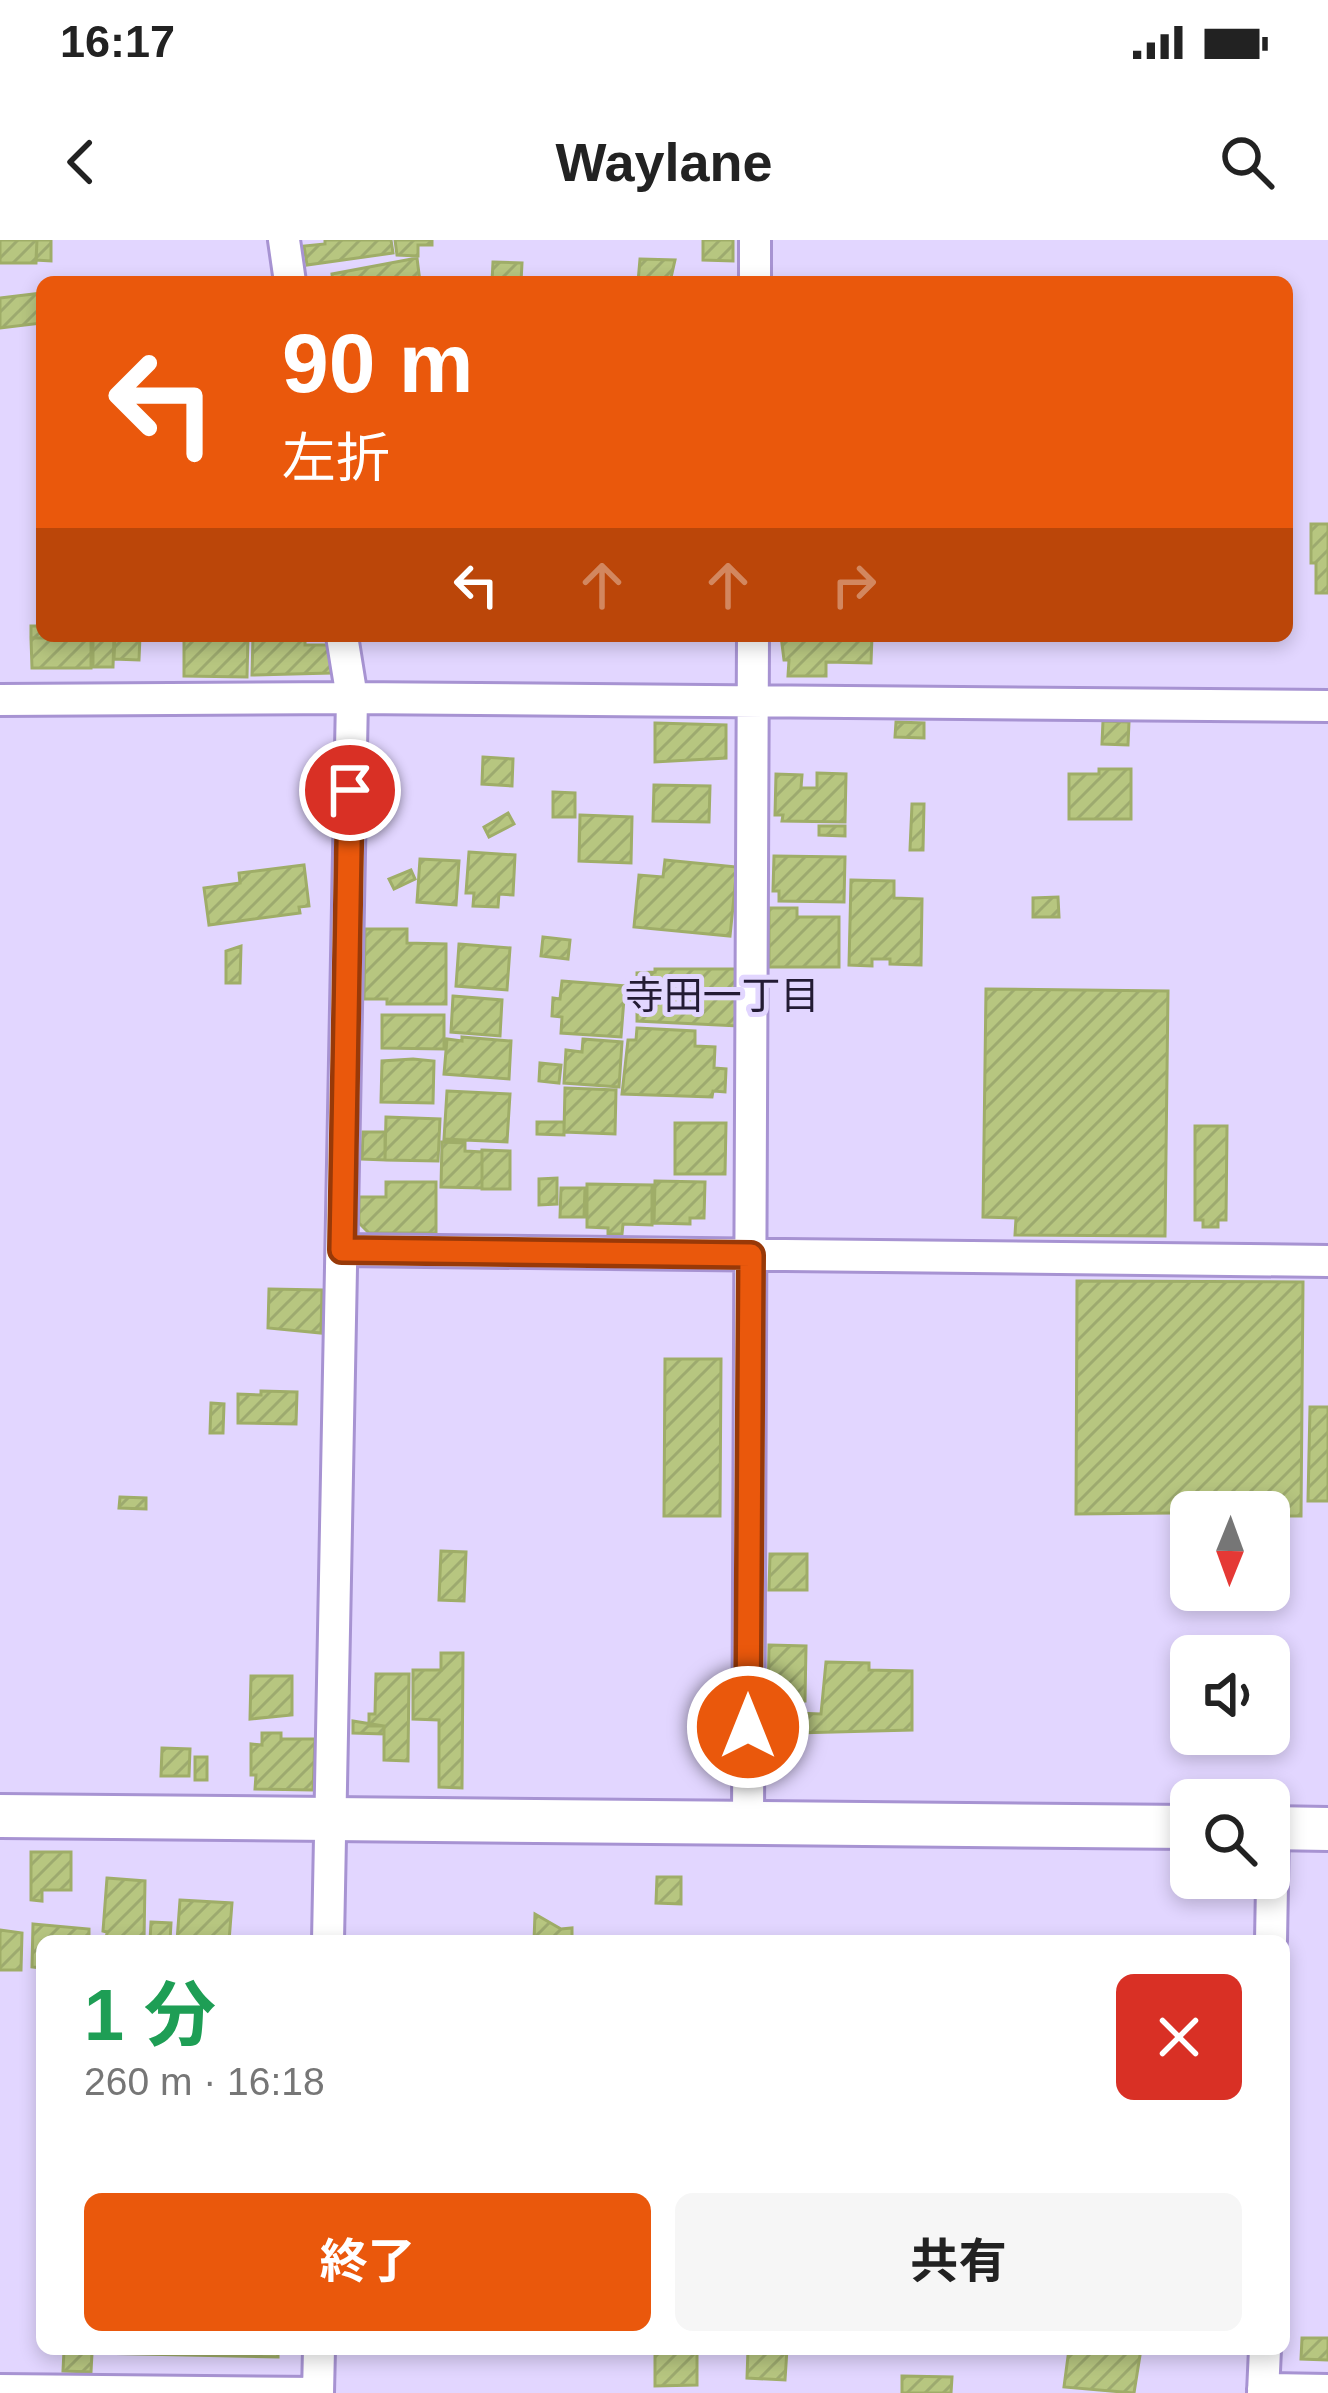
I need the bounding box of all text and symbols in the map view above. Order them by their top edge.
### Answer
text: 16:17 [60,16,175,67]
icon: back [48,129,114,195]
icon: search [1214,129,1280,195]
text: Waylane [555,132,773,192]
text: 90 m [282,316,473,410]
icon: left [84,324,240,480]
text: 左折 [282,428,390,488]
icon: left [443,552,509,618]
icon: ahead [569,552,635,618]
icon: ahead [695,552,761,618]
icon: right [821,552,887,618]
pin [299,739,401,841]
icon: arrive [317,757,383,823]
district label: 寺田一丁目 [624,974,820,1017]
north arrow [1170,1491,1290,1611]
map controls [1170,1491,1290,1899]
button: sound [1170,1635,1290,1755]
position arrow [685,1664,811,1790]
button: search [1170,1779,1290,1899]
button: close [1116,1974,1242,2100]
text: 1 分 [84,1975,216,2055]
text: 260 m · 16:18 [84,2060,325,2103]
button: 終了 [84,2193,651,2331]
button: 共有 [675,2193,1242,2331]

